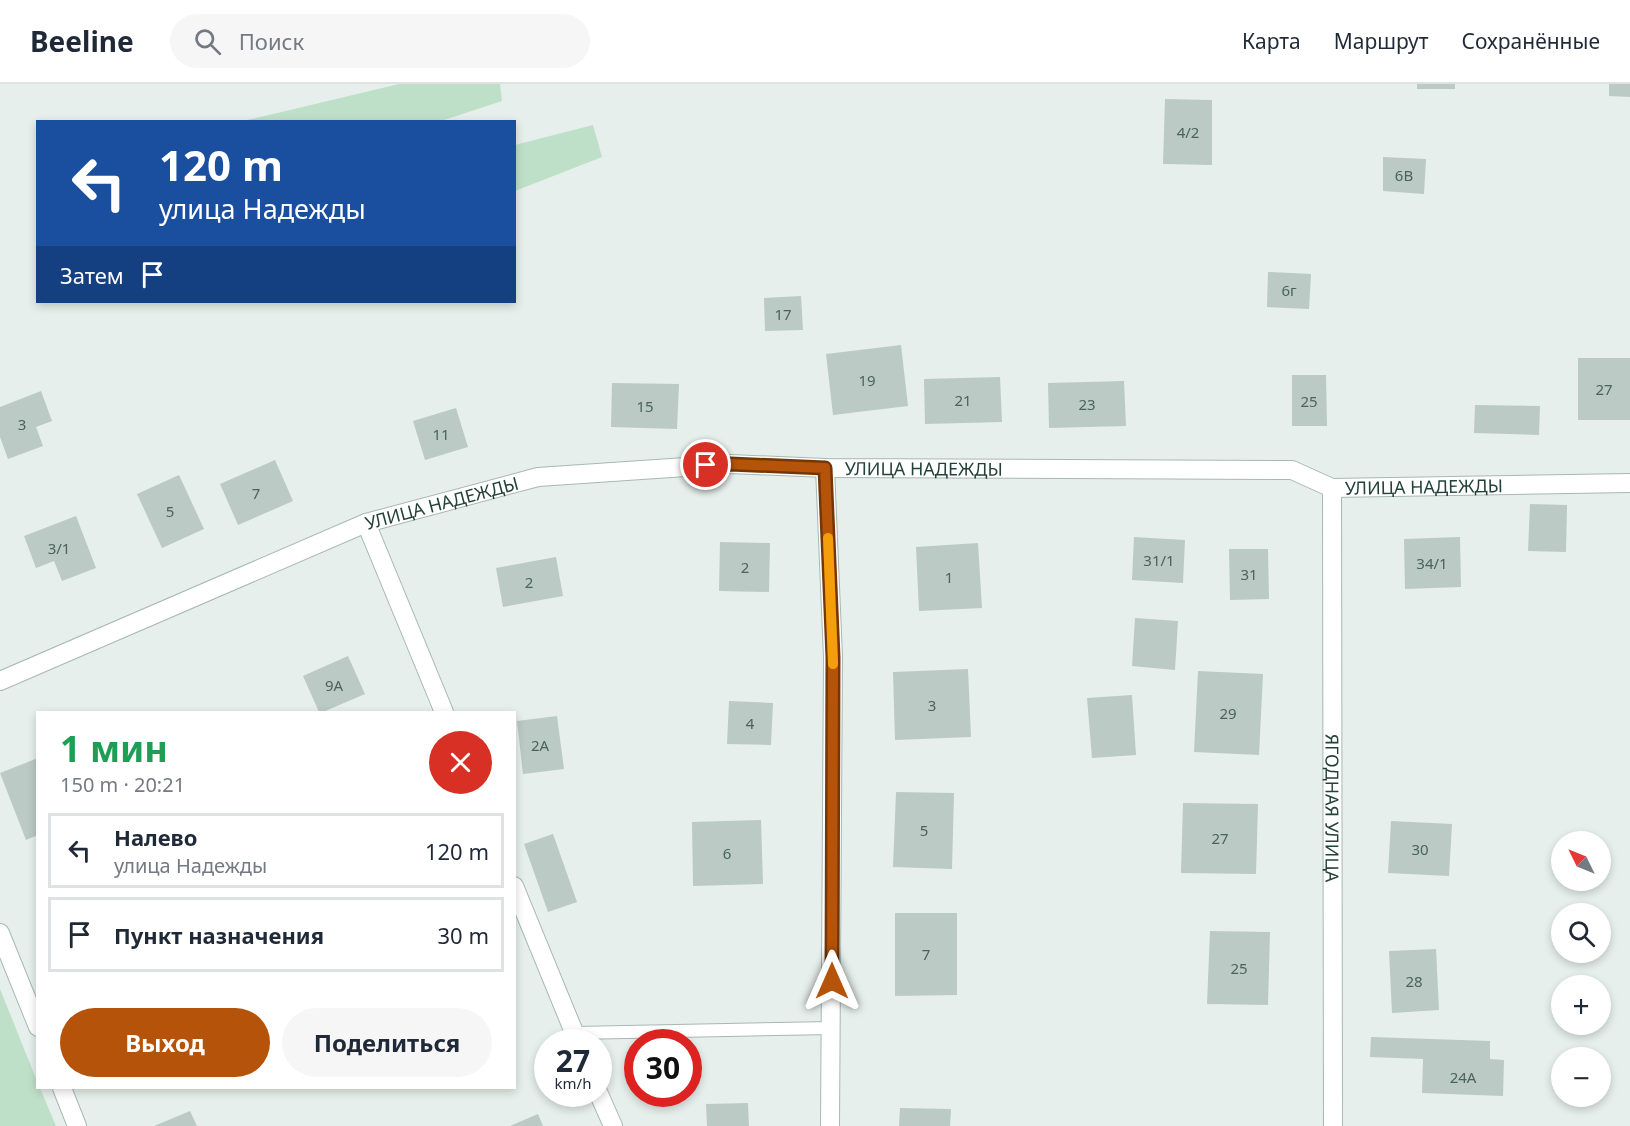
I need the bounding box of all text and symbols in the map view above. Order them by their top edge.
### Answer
search box [170,14,590,68]
text: Beeline [30,22,134,60]
icon: search [191,25,224,58]
text: Поиск [239,26,304,56]
text: Карта [1242,27,1301,55]
text: Маршрут [1334,27,1429,55]
text: Сохранённые [1462,27,1600,55]
house number: 4/2 [1177,122,1199,142]
text: 120 m [159,136,283,193]
icon: left [60,144,138,222]
house number: 6В [1395,165,1413,185]
text: улица Надежды [159,190,366,227]
icon: arrive [136,258,169,291]
text: Затем [60,260,124,290]
house number: 6г [1281,280,1297,300]
house number: 17 [774,304,792,324]
house number: 19 [858,370,876,390]
house number: 27 [1595,379,1613,399]
house number: 21 [954,390,972,410]
house number: 25 [1300,391,1318,411]
house number: 23 [1078,394,1096,414]
house number: 15 [636,396,654,416]
house number: 3 [18,414,26,434]
house number: 11 [432,424,450,444]
pin [680,439,731,490]
icon: arrive [689,448,722,481]
street label: УЛИЦА НАДЕЖДЫ [845,456,1003,481]
street label: УЛИЦА НАДЕЖДЫ [362,471,521,535]
street label: УЛИЦА НАДЕЖДЫ [1345,473,1503,500]
house number: 7 [252,483,260,503]
house number: 5 [166,501,174,521]
house number: 3/1 [48,538,70,558]
house number: 31/1 [1143,550,1175,570]
house number: 34/1 [1416,553,1448,573]
house number: 2 [741,557,749,577]
house number: 31 [1240,564,1258,584]
house number: 1 [945,567,953,587]
house number: 2 [525,572,533,592]
house number: 9А [325,675,344,695]
house number: 3 [928,695,936,715]
house number: 29 [1219,703,1237,723]
house number: 4 [746,713,755,733]
text: 1 мин [60,724,168,773]
button: close [429,731,492,794]
street label: ЯГОДНАЯ УЛИЦА [1320,734,1345,883]
house number: 2А [531,735,550,755]
text: 150 m · 20:21 [60,771,185,798]
house number: 5 [920,820,928,840]
text: Налево [114,822,197,852]
house number: 27 [1211,828,1229,848]
north arrow [1551,831,1611,891]
map controls [1551,831,1611,1107]
icon: left [63,834,96,867]
text: 120 m [425,836,489,866]
house number: 30 [1411,839,1429,859]
house number: 6 [723,843,731,863]
text: улица Надежды [114,852,267,879]
button: search [1551,903,1611,963]
icon: arrive [63,918,96,951]
text: Пункт назначения [114,920,324,950]
text: 30 m [438,920,489,950]
house number: 7 [922,944,930,964]
position arrow [800,949,864,1013]
house number: 25 [1230,958,1248,978]
house number: 28 [1405,971,1423,991]
button: + [1551,975,1611,1035]
button: Выход [60,1008,270,1077]
button: Поделиться [282,1008,492,1077]
speed limit sign: 30 [624,1029,702,1107]
text: 27 [556,1040,590,1081]
button: − [1551,1047,1611,1107]
house number: 24А [1450,1067,1477,1087]
text: km/h [555,1073,591,1093]

